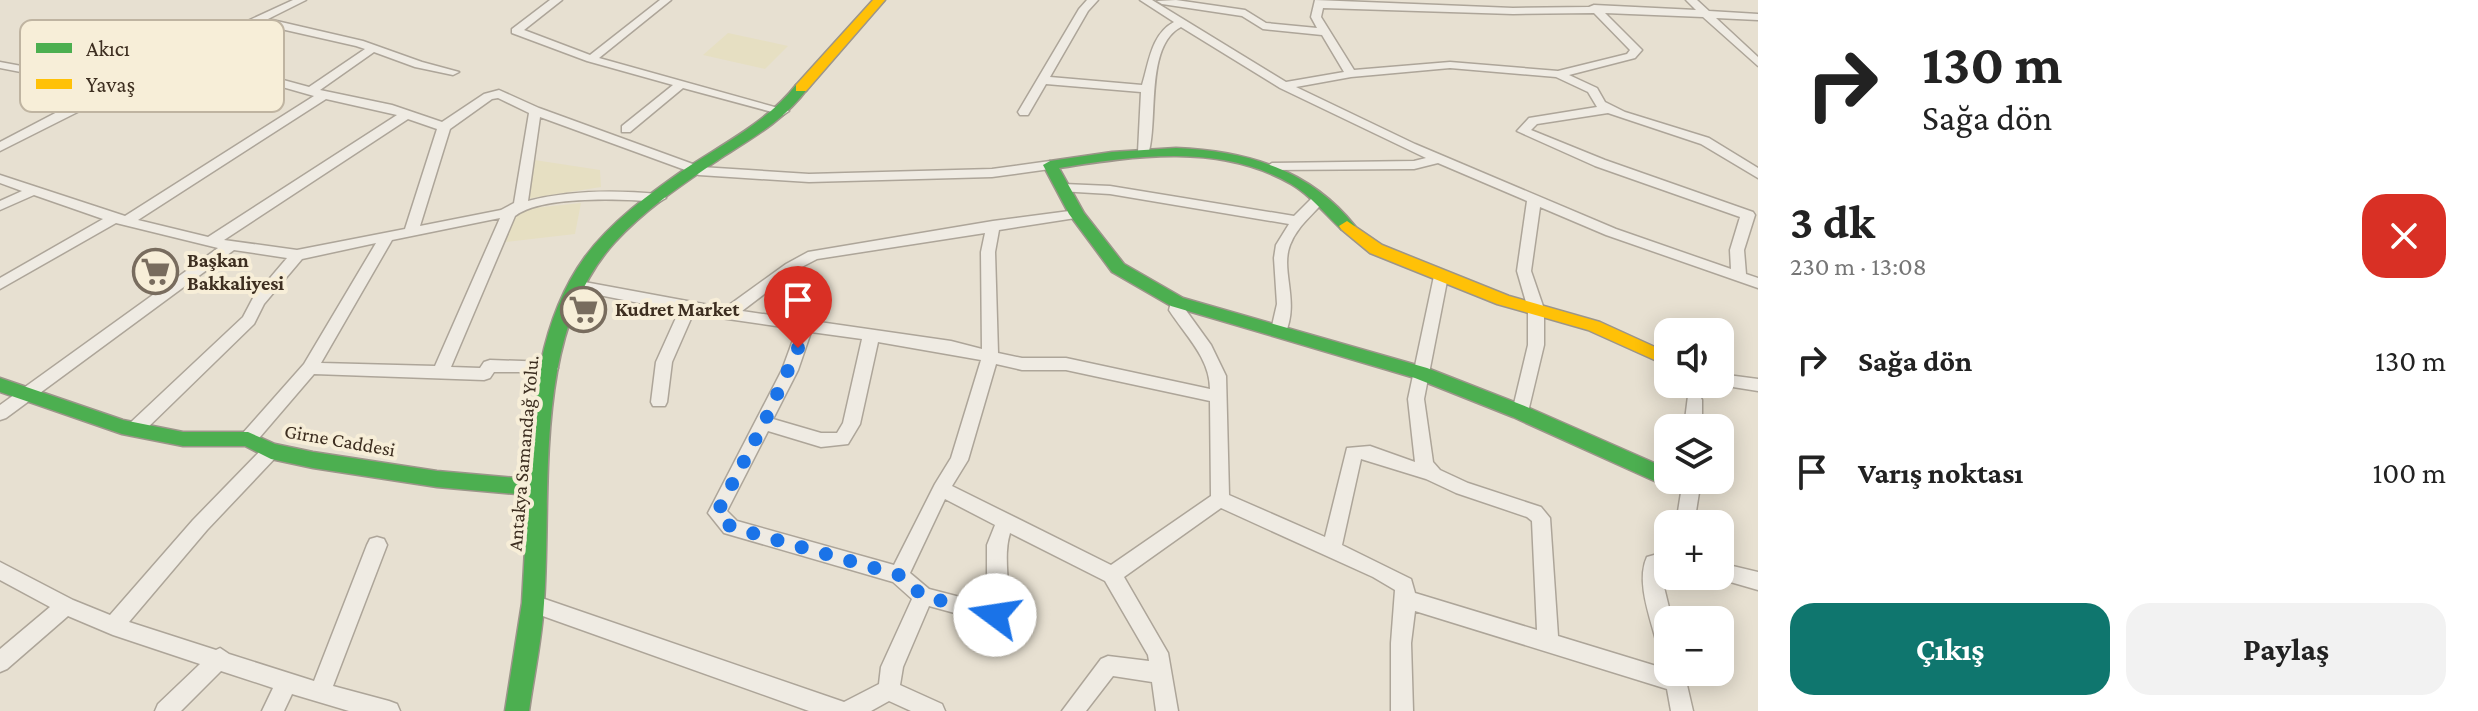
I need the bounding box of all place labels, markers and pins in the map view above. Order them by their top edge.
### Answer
supermarket icon: Başkan Bakkaliyesi [132,248,180,296]
place label: Başkan Bakkaliyesi [187,249,284,294]
pin [764,266,832,348]
supermarket icon: Kudret Market [560,285,608,333]
place label: Kudret Market [615,298,740,320]

